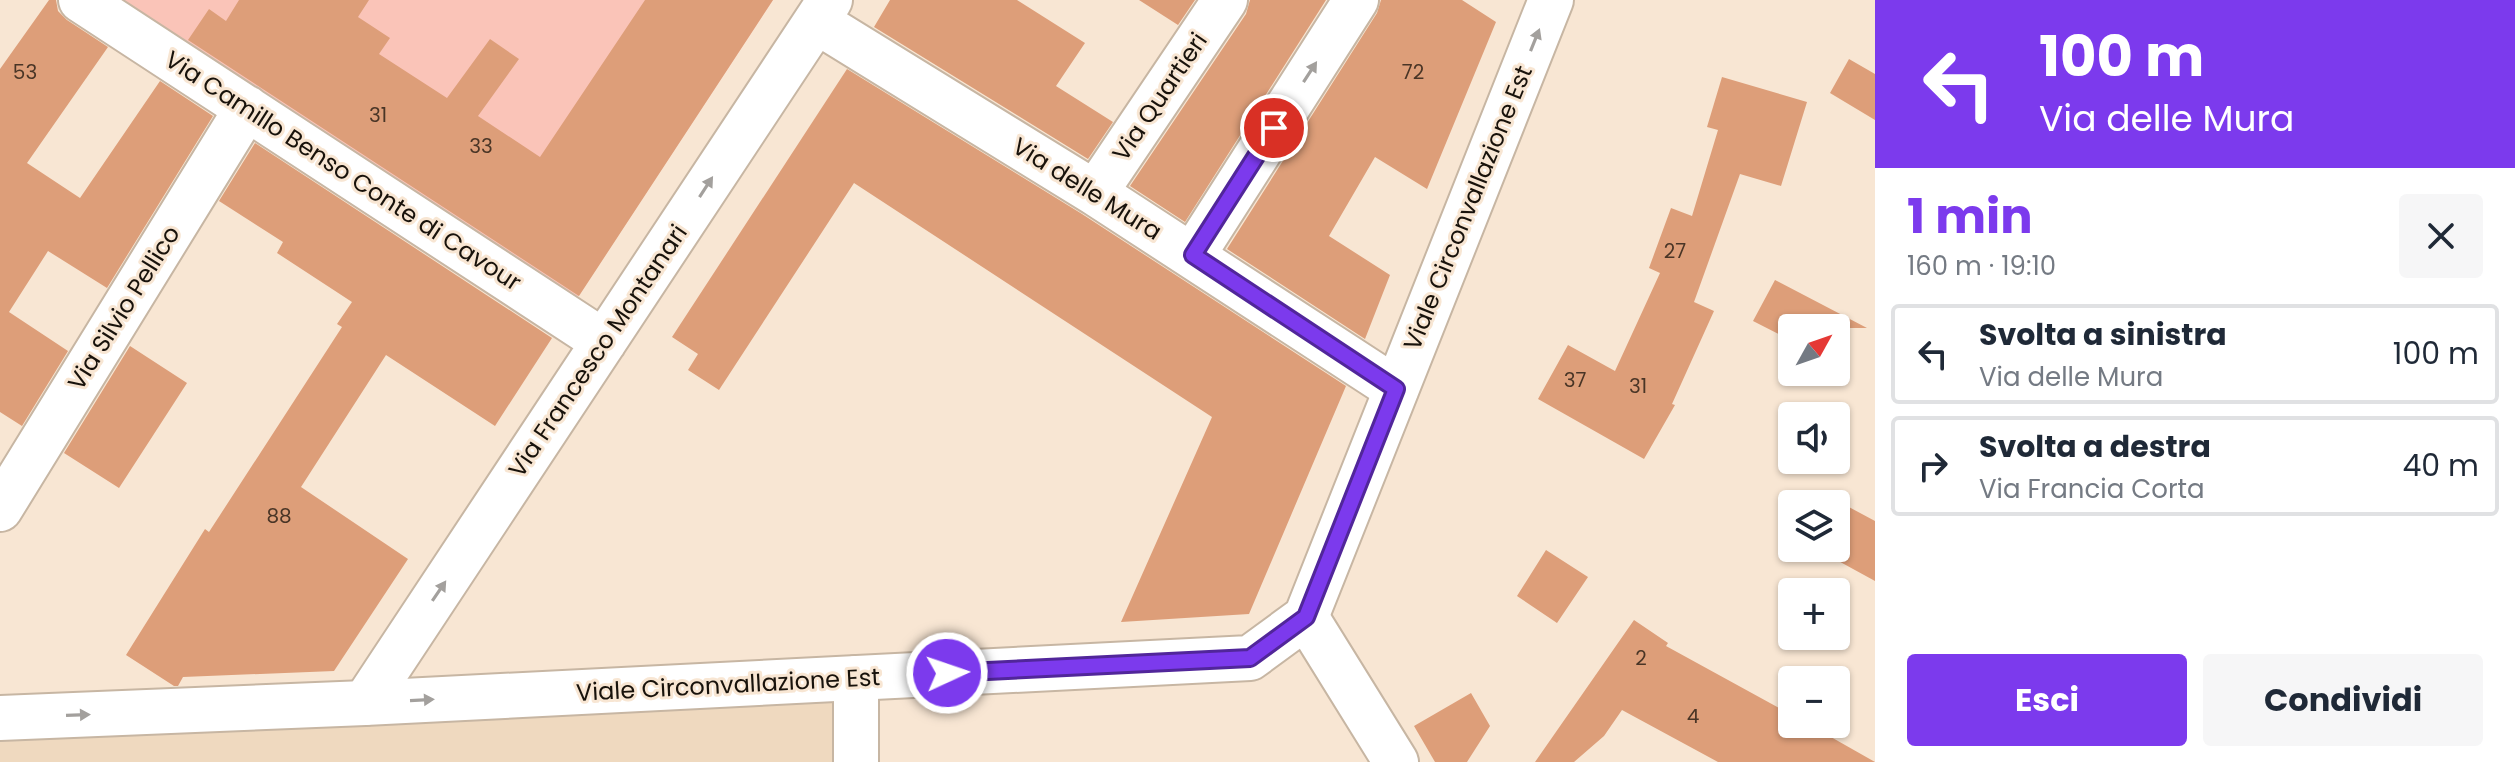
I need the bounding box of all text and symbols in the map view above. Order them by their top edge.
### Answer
text: 100 m [2039,17,2204,96]
street label: Via Quartieri [1104,26,1215,168]
one-way arrow [1529,28,1542,52]
icon: left [1907,32,2011,136]
street label: Via Camillo Benso Conte di Cavour [159,43,528,298]
house number: 53 [13,58,37,86]
house number: 72 [1402,58,1424,86]
one-way arrow [1302,61,1317,83]
street label: Viale Circonvallazione Est [1395,61,1540,355]
text: Via delle Mura [2039,93,2294,144]
pin [1240,94,1308,162]
house number: 31 [369,101,387,129]
icon: arrive [1252,106,1296,150]
street label: Via delle Mura [1006,129,1168,248]
house number: 33 [469,132,493,160]
one-way arrow [699,177,714,198]
text: 1 min [1907,183,2033,250]
button: close [2399,194,2483,278]
street label: Via Francesco Montanari [500,218,695,484]
street label: Via Silvio Pellico [60,219,187,396]
house number: 27 [1664,237,1686,265]
text: 160 m · 19:10 [1907,248,2056,284]
text: Svolta a sinistra [1979,313,2227,356]
north arrow [1778,314,1850,386]
map controls [1778,314,1850,738]
icon: left [1911,332,1955,376]
text: 100 m [2393,332,2479,375]
text: Via delle Mura [1979,359,2163,395]
house number: 37 [1564,366,1586,394]
house number: 31 [1629,372,1647,400]
button: sound [1778,402,1850,474]
text: Svolta a destra [1979,425,2211,468]
icon: right [1911,444,1955,488]
text: 40 m [2402,444,2479,487]
text: Via Francia Corta [1979,471,2205,507]
button: layers [1778,490,1850,562]
house number: 88 [266,502,292,530]
button: + [1778,578,1850,650]
one-way arrow [431,580,446,602]
position arrow [905,631,989,715]
house number: 2 [1635,644,1647,672]
button: Esci [1907,654,2187,746]
button: Condividi [2203,654,2483,746]
street label: Viale Circonvallazione Est [575,660,881,709]
button: − [1778,666,1850,738]
one-way arrow [410,693,435,706]
house number: 4 [1687,702,1699,730]
one-way arrow [66,708,91,721]

